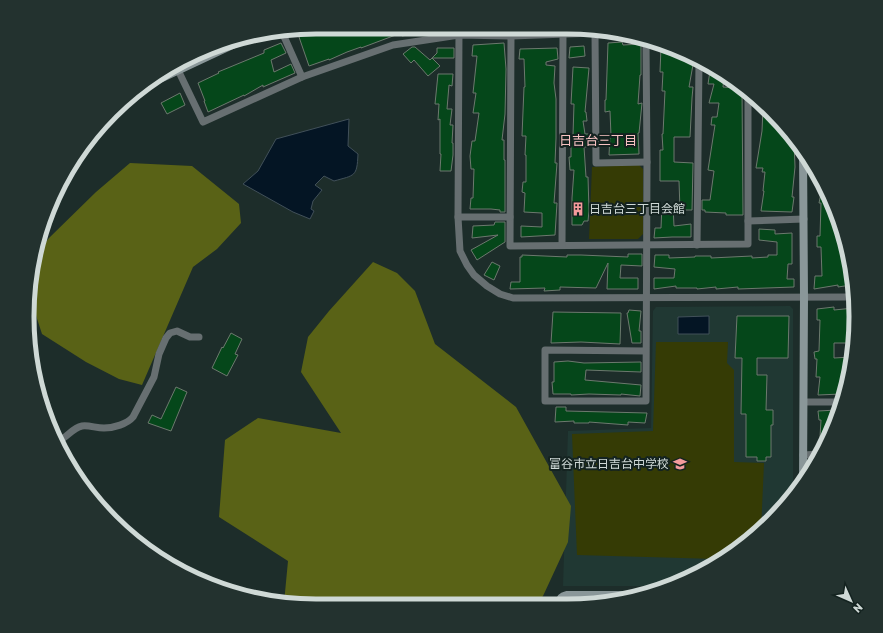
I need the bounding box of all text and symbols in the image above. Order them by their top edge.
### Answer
district label: 日吉台三丁目 [559,133,637,148]
building icon: 日吉台三丁目会館 [570,201,586,217]
place label: 日吉台三丁目会館 [589,202,685,216]
school or university icon: 富谷市立日吉台中学校 [672,456,688,472]
place label: 富谷市立日吉台中学校 [549,457,669,471]
north arrow [831,581,871,621]
text: N [850,600,865,615]

